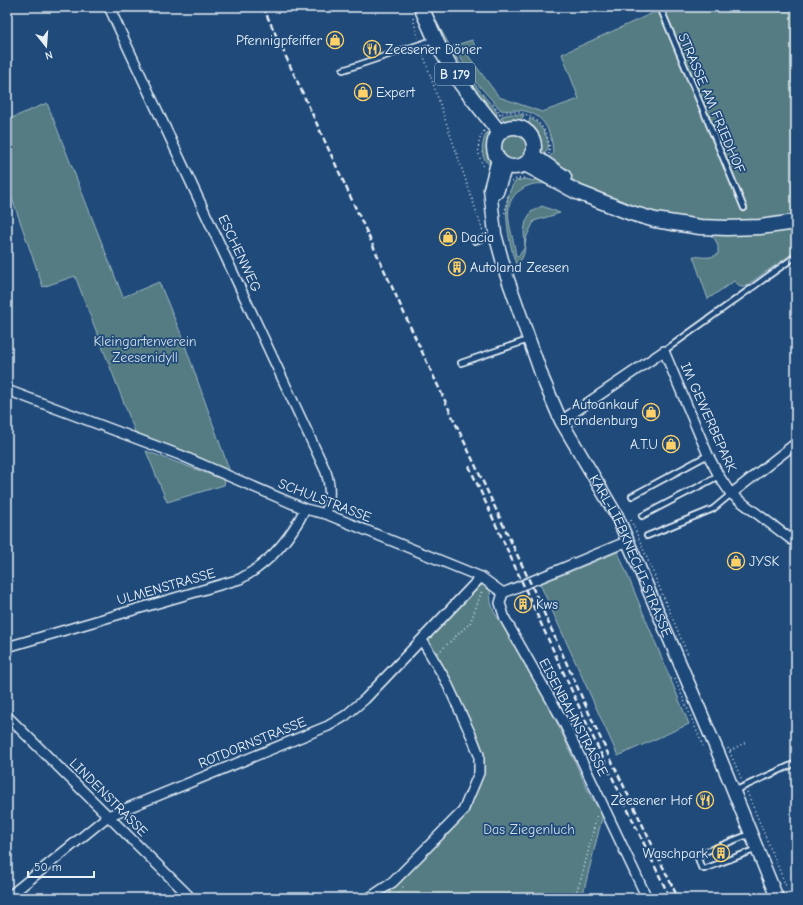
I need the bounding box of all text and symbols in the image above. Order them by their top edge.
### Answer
north arrow [26,26,66,66]
shop icon: Pfennigpfeiffer [325,30,345,50]
street label: STRASSE AM FRIEDHOF [674,30,749,176]
place label: Pfennigpfeiffer [236,32,322,49]
restaurant icon: Zeesener Döner [362,39,382,59]
place label: Zeesener Döner [385,41,482,58]
text: N [43,48,54,62]
road number: B 179 [435,63,475,85]
shop icon: Expert [353,82,373,102]
place label: Expert [376,84,416,101]
street label: ESCHENWEG [214,212,265,294]
shop icon: Dacia [438,227,458,247]
place label: Dacia [461,229,494,246]
building icon: Autoland Zeesen [447,257,467,277]
place label: Autoland Zeesen [470,259,569,276]
park label: Kleingartenverein Zeesenidyll [93,333,197,366]
street label: IM GEWERBEPARK [677,360,740,475]
place label: Autoankauf Brandenburg [560,396,639,429]
shop icon: Autoankauf Brandenburg [641,402,661,422]
shop icon: A.T.U [661,434,681,454]
place label: A.T.U [630,436,658,453]
street label: KARL-LIEBKNECHT-STRASSE [586,472,676,639]
street label: SCHULSTRASSE [276,475,374,526]
shop icon: JYSK [726,551,746,571]
place label: JYSK [749,553,779,570]
street label: ULMENSTRASSE [115,564,217,609]
building icon: Kws [513,594,533,614]
place label: Kws [536,596,558,613]
street label: EISENBAHNSTRASSE [535,655,612,779]
street label: ROTDORNSTRASSE [196,713,309,772]
street label: LINDENSTRASSE [66,755,151,840]
restaurant icon: Zeesener Hof [695,790,715,810]
place label: Zeesener Hof [611,792,693,809]
park label: Das Ziegenluch [483,821,575,838]
building icon: Waschpark [711,843,731,863]
place label: Waschpark [643,845,708,862]
scale bar [28,853,94,879]
text: 50 m [34,860,62,874]

